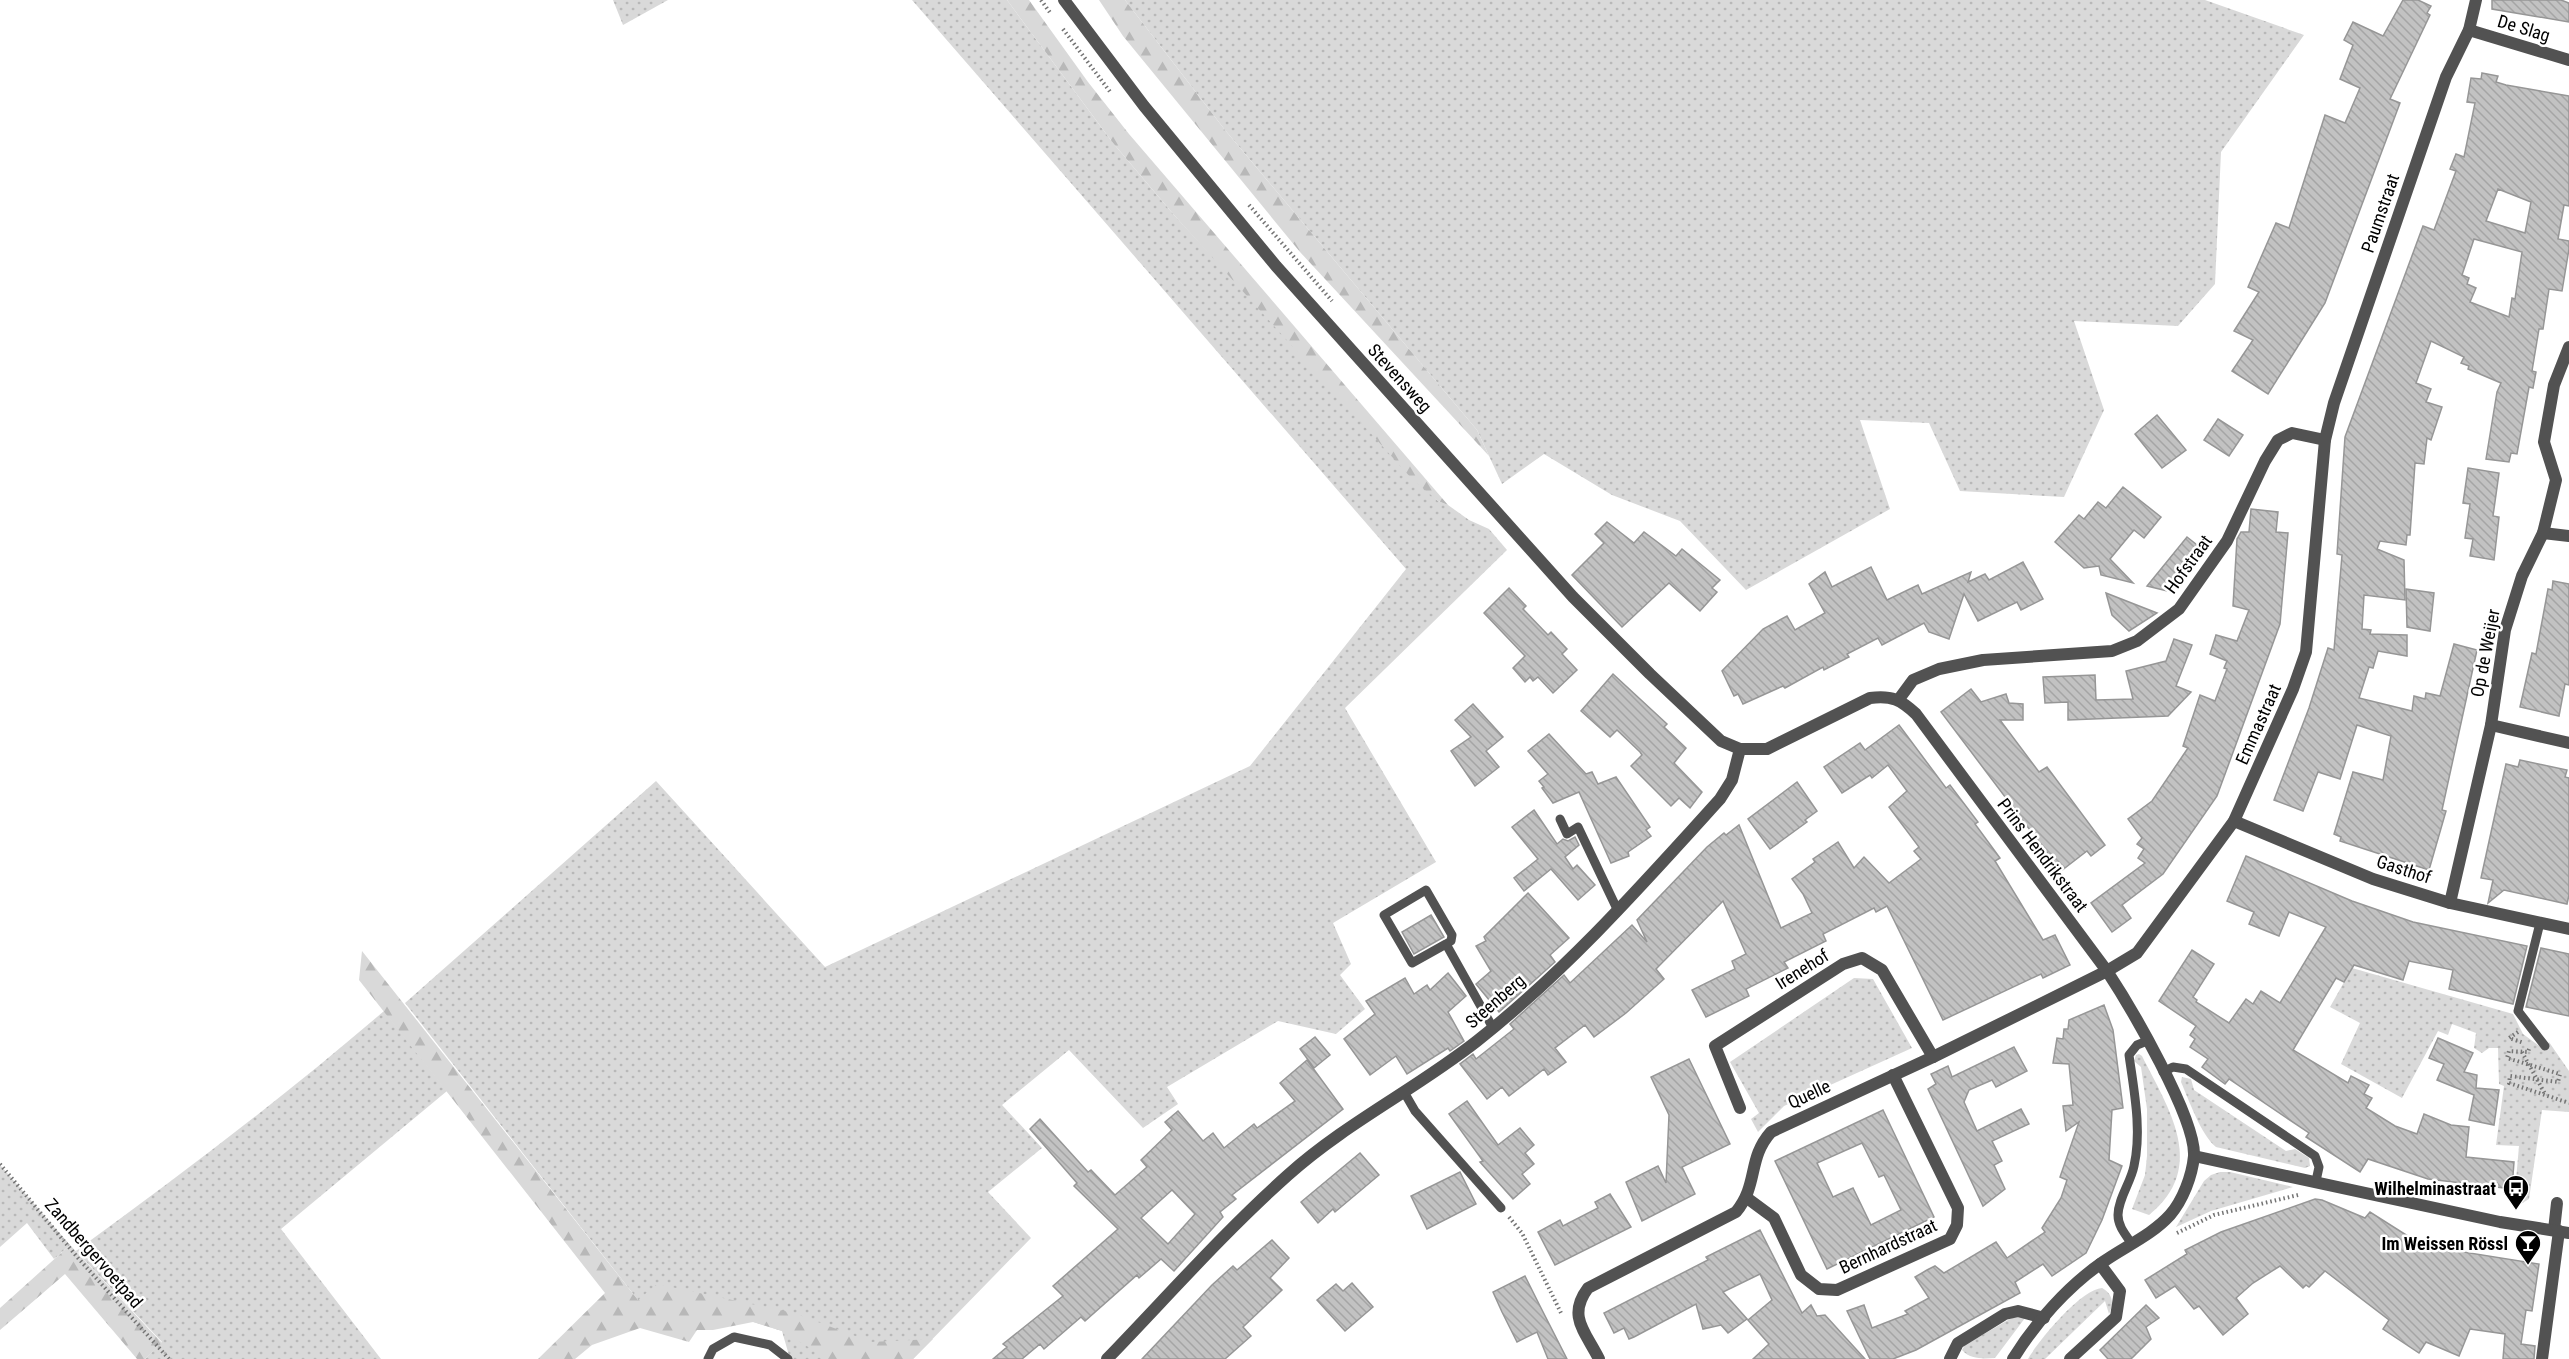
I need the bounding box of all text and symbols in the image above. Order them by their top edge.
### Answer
street label: De Slag [2495,10,2553,46]
street label: Paumstraat [2357,171,2403,255]
street label: Stevensweg [1364,339,1436,417]
street label: Hofstraat [2160,531,2216,597]
street label: Op de Weijer [2466,607,2504,699]
street label: Emmastraat [2231,680,2285,768]
street label: Prins Hendrikstraat [1993,794,2093,916]
street label: Gasthof [2374,850,2434,888]
street label: Irenehof [1771,944,1833,993]
street label: Steenberg [1461,970,1529,1032]
street label: Quelle [1784,1075,1834,1113]
bus stop icon: Wilhelminastraat [2501,1173,2531,1211]
place label: Wilhelminastraat [2374,1178,2496,1199]
street label: Zandbergervoetpad [41,1194,147,1312]
street label: Bernhardstraat [1836,1214,1940,1278]
bar icon: Im Weissen Rössl [2513,1228,2543,1266]
place label: Im Weissen Rössl [2382,1233,2508,1254]

